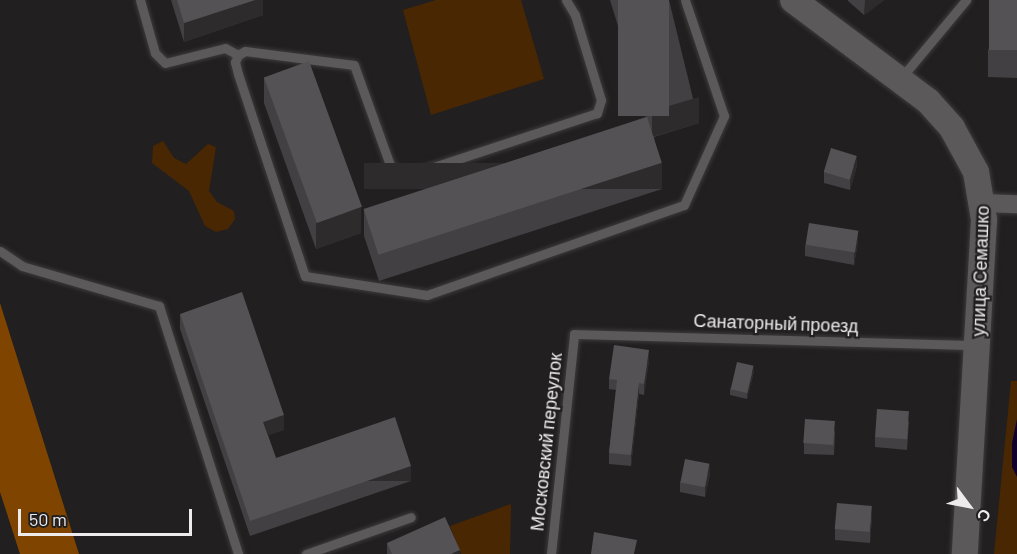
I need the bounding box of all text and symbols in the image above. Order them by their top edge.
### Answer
street label: улица Семашко [967,205,993,337]
street label: Санаторный проезд [693,309,859,337]
street label: Московский переулок [526,352,566,532]
north arrow [939,476,999,536]
scale bar [21,497,195,535]
text: С [974,506,996,526]
text: 50 m [29,508,67,530]

